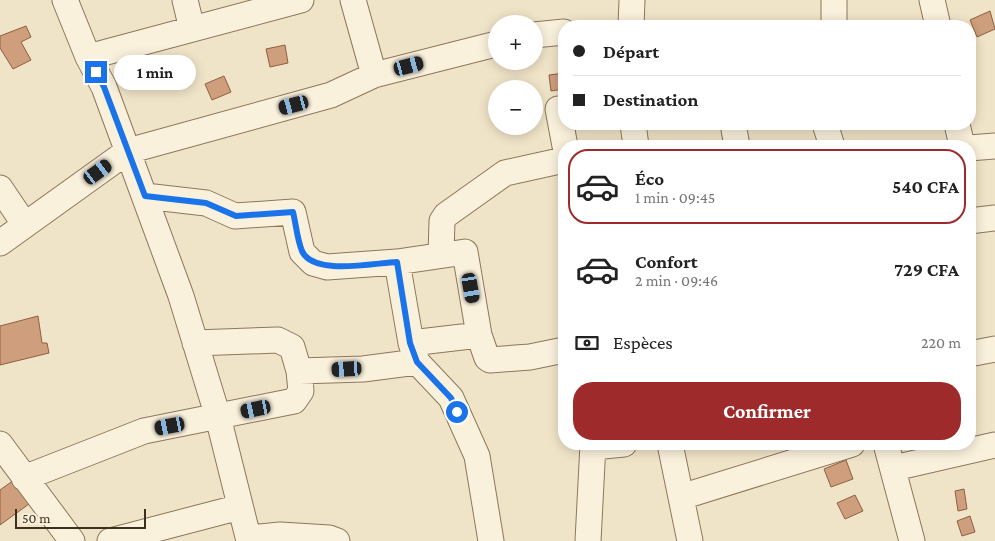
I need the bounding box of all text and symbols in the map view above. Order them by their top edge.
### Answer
map controls [488,15,543,135]
button: + [488,15,543,70]
text: Départ [603,41,659,62]
callout: 1 min [114,54,196,90]
car [392,55,425,77]
route end [85,61,107,83]
text: 1 min [137,64,173,81]
button: − [488,80,543,135]
text: Destination [603,89,698,110]
car [277,94,310,116]
car [81,157,114,187]
icon: car [575,164,620,209]
text: Éco [635,168,664,189]
text: 540 CFA [892,176,959,197]
text: 1 min · 09:45 [635,189,715,206]
icon: car [575,247,620,292]
text: Confort [635,251,698,272]
text: 729 CFA [894,259,959,280]
car [461,272,480,304]
text: 2 min · 09:46 [635,272,718,289]
icon: cash [573,329,601,357]
text: Espèces [613,332,673,353]
text: 220 m [921,334,961,351]
car [331,361,362,377]
button: Confirmer [573,382,961,440]
car [239,399,272,419]
route start [446,401,468,423]
car [153,416,186,436]
scale bar [15,506,146,529]
text: 50 m [22,510,50,526]

